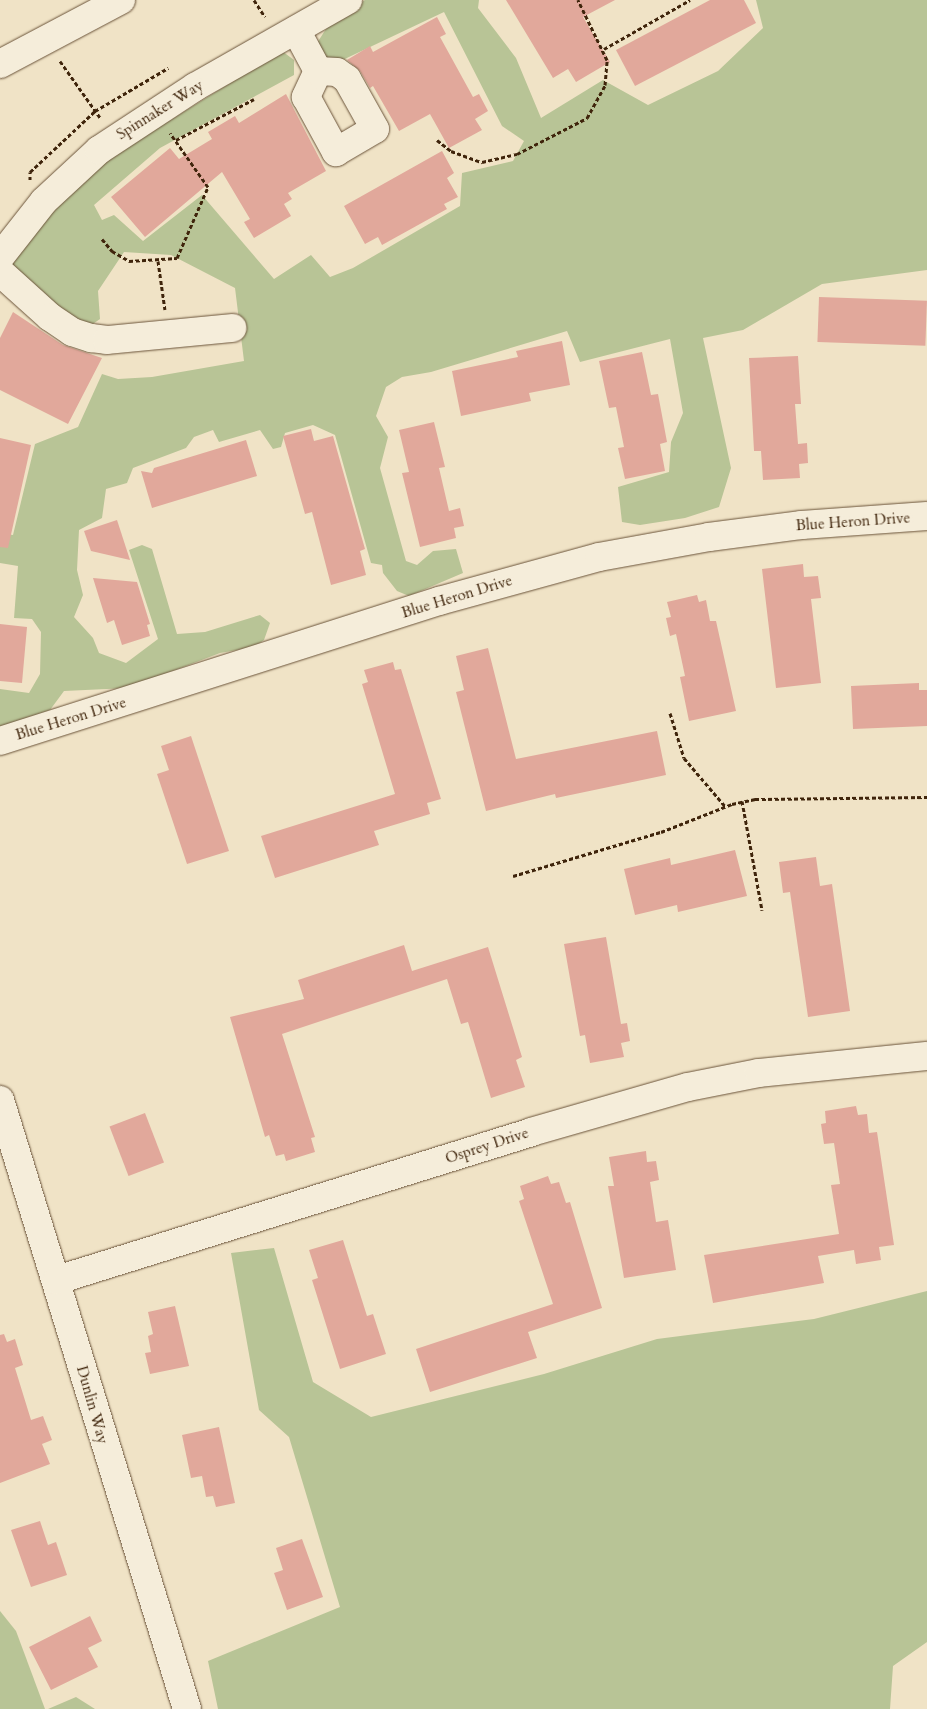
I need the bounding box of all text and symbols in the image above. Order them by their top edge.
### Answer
street label: Spinnaker Way [113,76,207,144]
street label: Blue Heron Drive [795,509,911,535]
street label: Blue Heron Drive [399,572,515,622]
street label: Blue Heron Drive [13,694,129,744]
street label: Osprey Drive [443,1124,531,1168]
street label: Dunlin Way [72,1364,112,1446]

